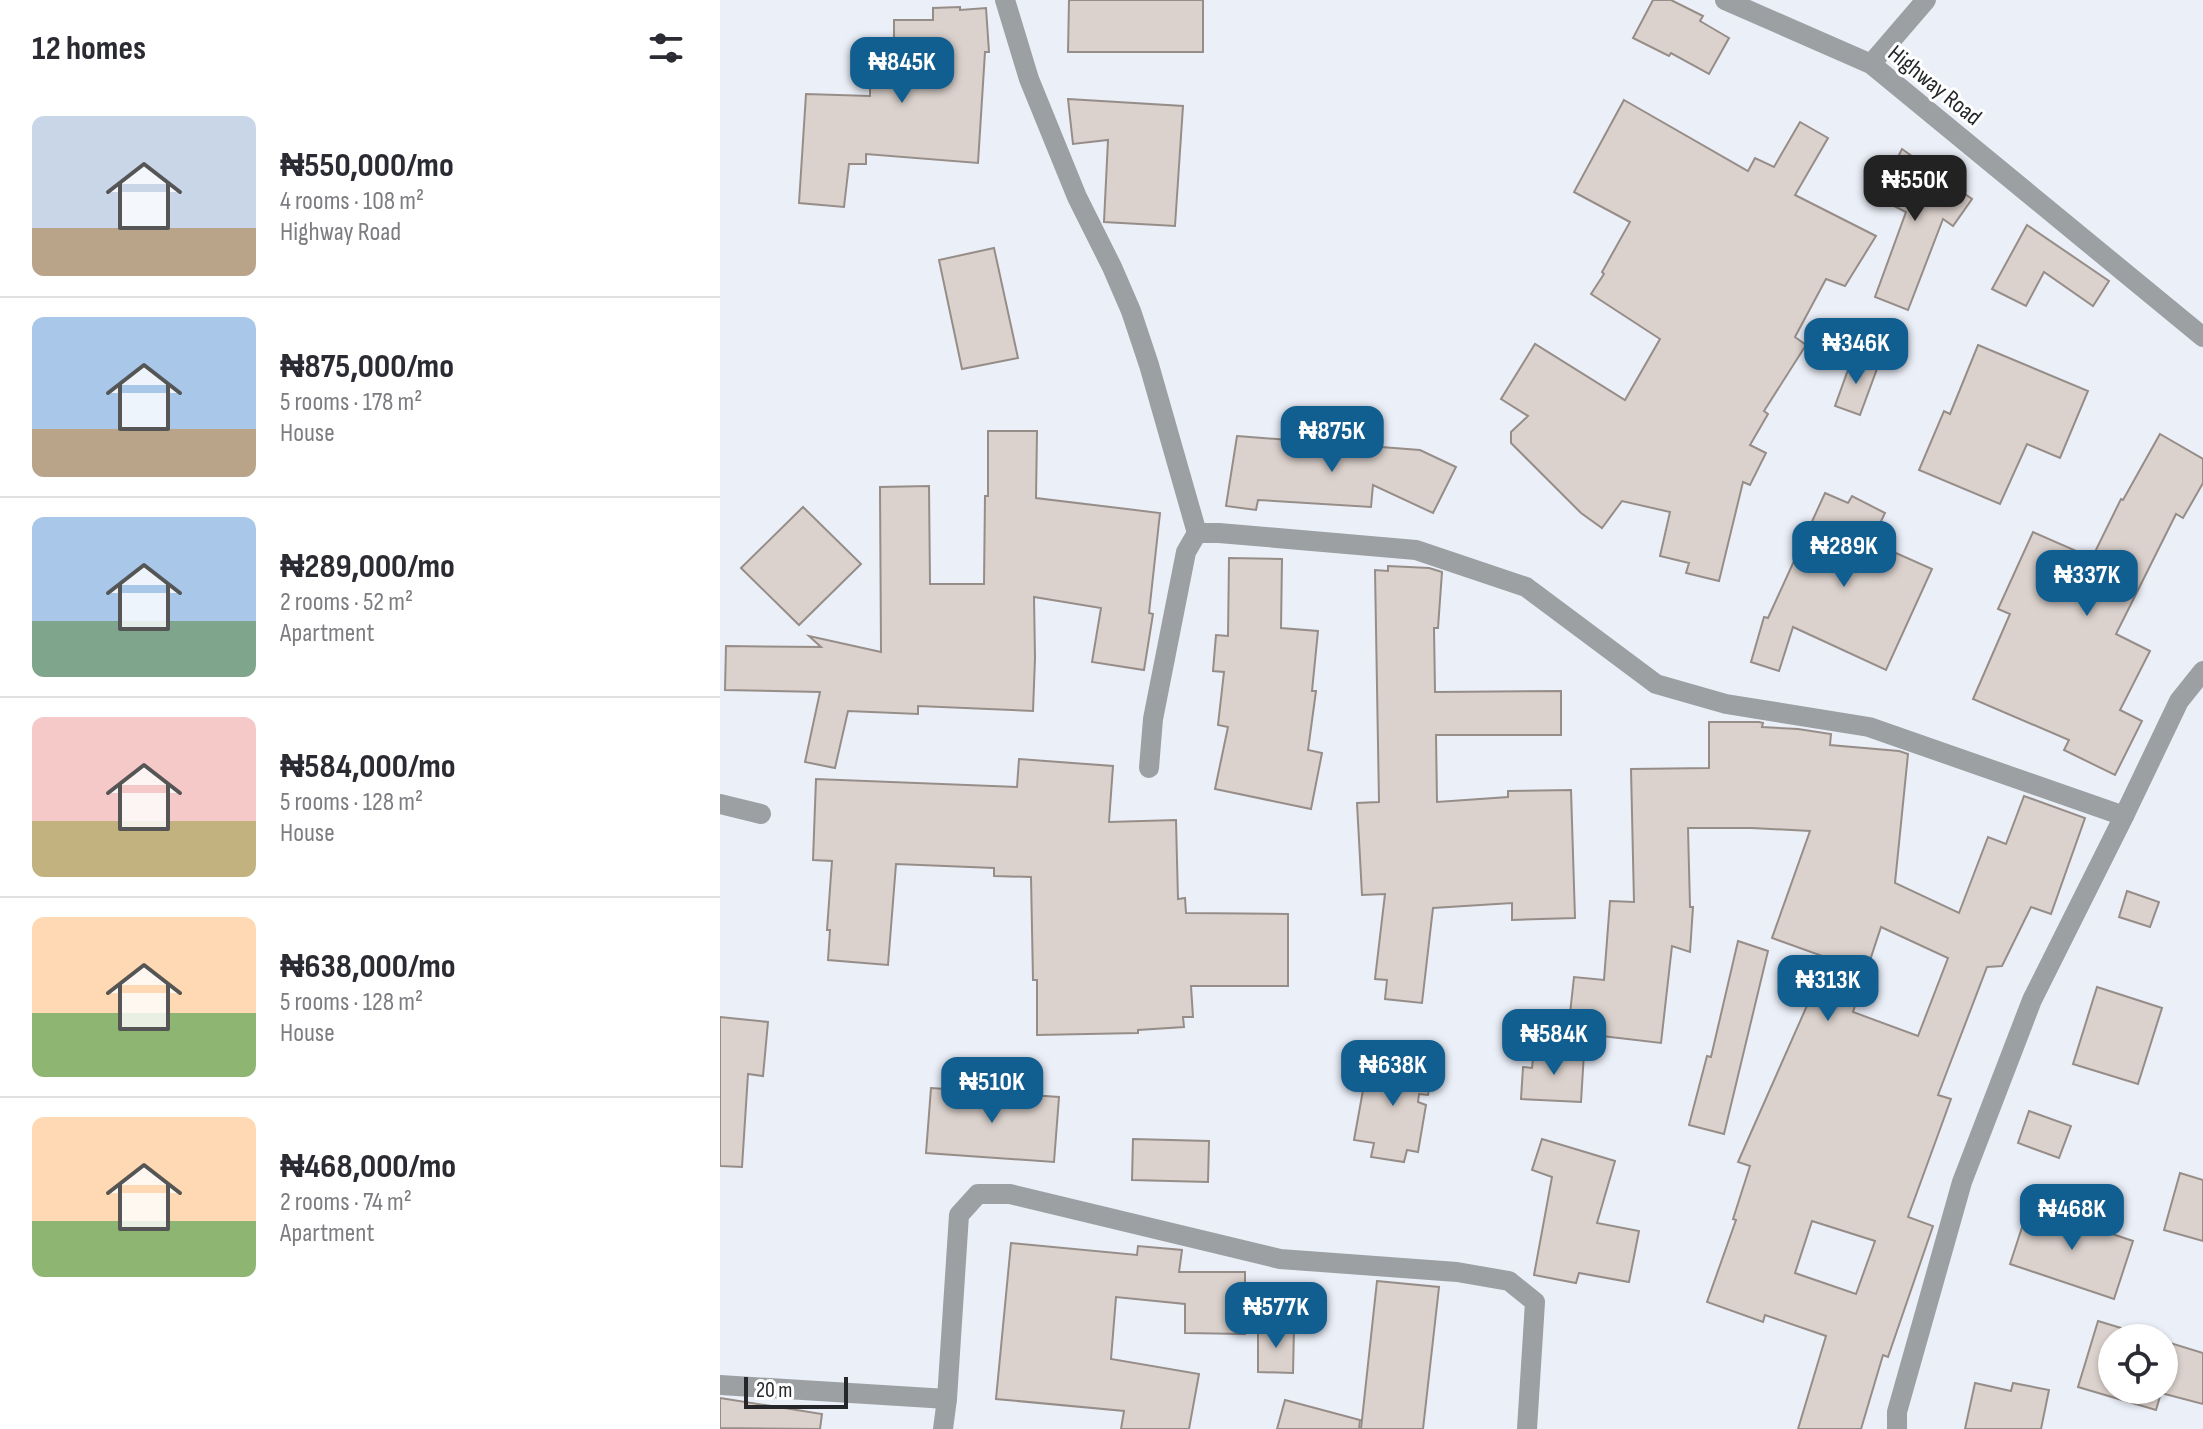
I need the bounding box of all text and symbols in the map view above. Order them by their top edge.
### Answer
icon: filters [644,26,688,70]
text: 12 homes [32,28,146,69]
pin: ₦845K [846,37,958,105]
street label: Highway Road [1882,39,1987,132]
text: ₦845K [868,47,936,78]
text: ₦550,000/mo [280,145,454,186]
icon: home [96,148,192,244]
pin: ₦550K [1859,155,1971,223]
text: ₦550K [1882,165,1948,196]
text: 4 rooms · 108 m² [280,186,424,217]
text: Highway Road [280,217,401,248]
pin: ₦346K [1800,318,1912,386]
text: ₦346K [1822,328,1890,359]
text: ₦875,000/mo [280,346,454,387]
icon: home [96,349,192,445]
text: 5 rooms · 178 m² [280,387,422,418]
pin: ₦875K [1276,406,1388,474]
text: ₦875K [1299,416,1365,447]
text: House [280,418,335,449]
pin: ₦289K [1788,521,1900,589]
text: ₦289K [1810,531,1878,562]
text: ₦289,000/mo [280,546,455,587]
icon: home [96,549,192,645]
pin: ₦337K [2031,550,2143,618]
text: ₦337K [2054,560,2120,591]
text: 2 rooms · 52 m² [280,587,413,618]
text: Apartment [280,618,374,649]
text: ₦584,000/mo [280,746,456,787]
icon: home [96,749,192,845]
text: 5 rooms · 128 m² [280,787,423,818]
text: House [280,818,335,849]
text: ₦638,000/mo [280,946,456,987]
icon: home [96,949,192,1045]
pin: ₦313K [1772,955,1884,1023]
text: ₦313K [1795,965,1861,996]
text: 5 rooms · 128 m² [280,987,423,1018]
pin: ₦584K [1498,1009,1610,1077]
text: House [280,1018,335,1049]
text: ₦584K [1520,1019,1588,1050]
pin: ₦638K [1337,1040,1449,1108]
text: ₦638K [1359,1050,1427,1081]
pin: ₦510K [936,1057,1048,1125]
text: ₦510K [959,1067,1025,1098]
text: ₦468,000/mo [280,1146,456,1187]
icon: home [96,1149,192,1245]
pin: ₦468K [2016,1184,2128,1252]
text: 2 rooms · 74 m² [280,1187,412,1218]
text: ₦468K [2038,1194,2106,1225]
text: Apartment [280,1218,374,1249]
pin: ₦577K [1220,1282,1332,1350]
text: ₦577K [1243,1292,1309,1323]
map controls [2098,1324,2178,1404]
button: locate [2098,1324,2178,1404]
scale bar [744,1373,848,1409]
text: 20 m [756,1377,793,1404]

